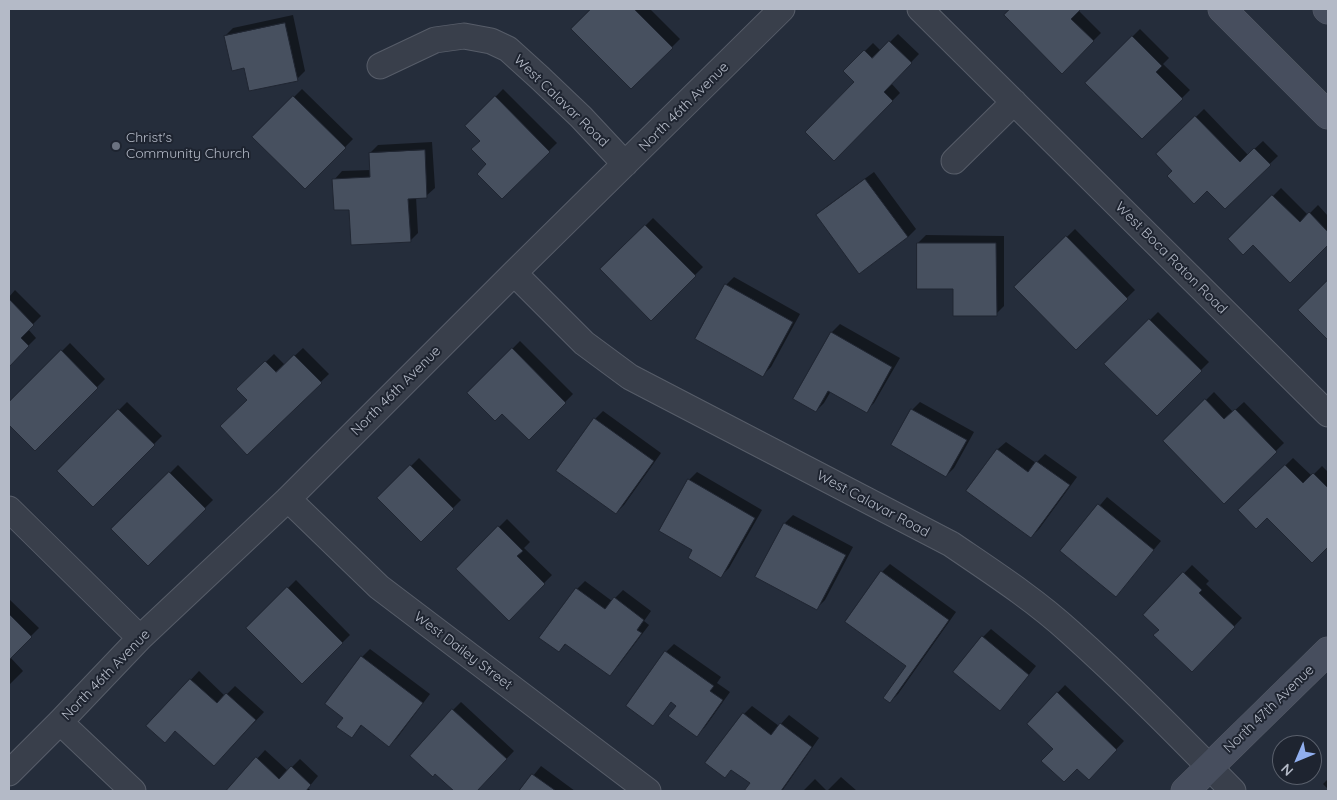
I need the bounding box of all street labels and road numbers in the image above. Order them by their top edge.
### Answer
street label: West Calavar Road [510,51,612,151]
street label: North 46th Avenue [636,59,732,155]
street label: West Boca Raton Road [1112,199,1230,317]
street label: North 46th Avenue [348,343,444,439]
street label: West Calavar Road [814,467,932,541]
street label: West Dailey Street [410,609,516,693]
street label: North 46th Avenue [58,626,154,724]
street label: North 47th Avenue [1220,662,1318,756]

